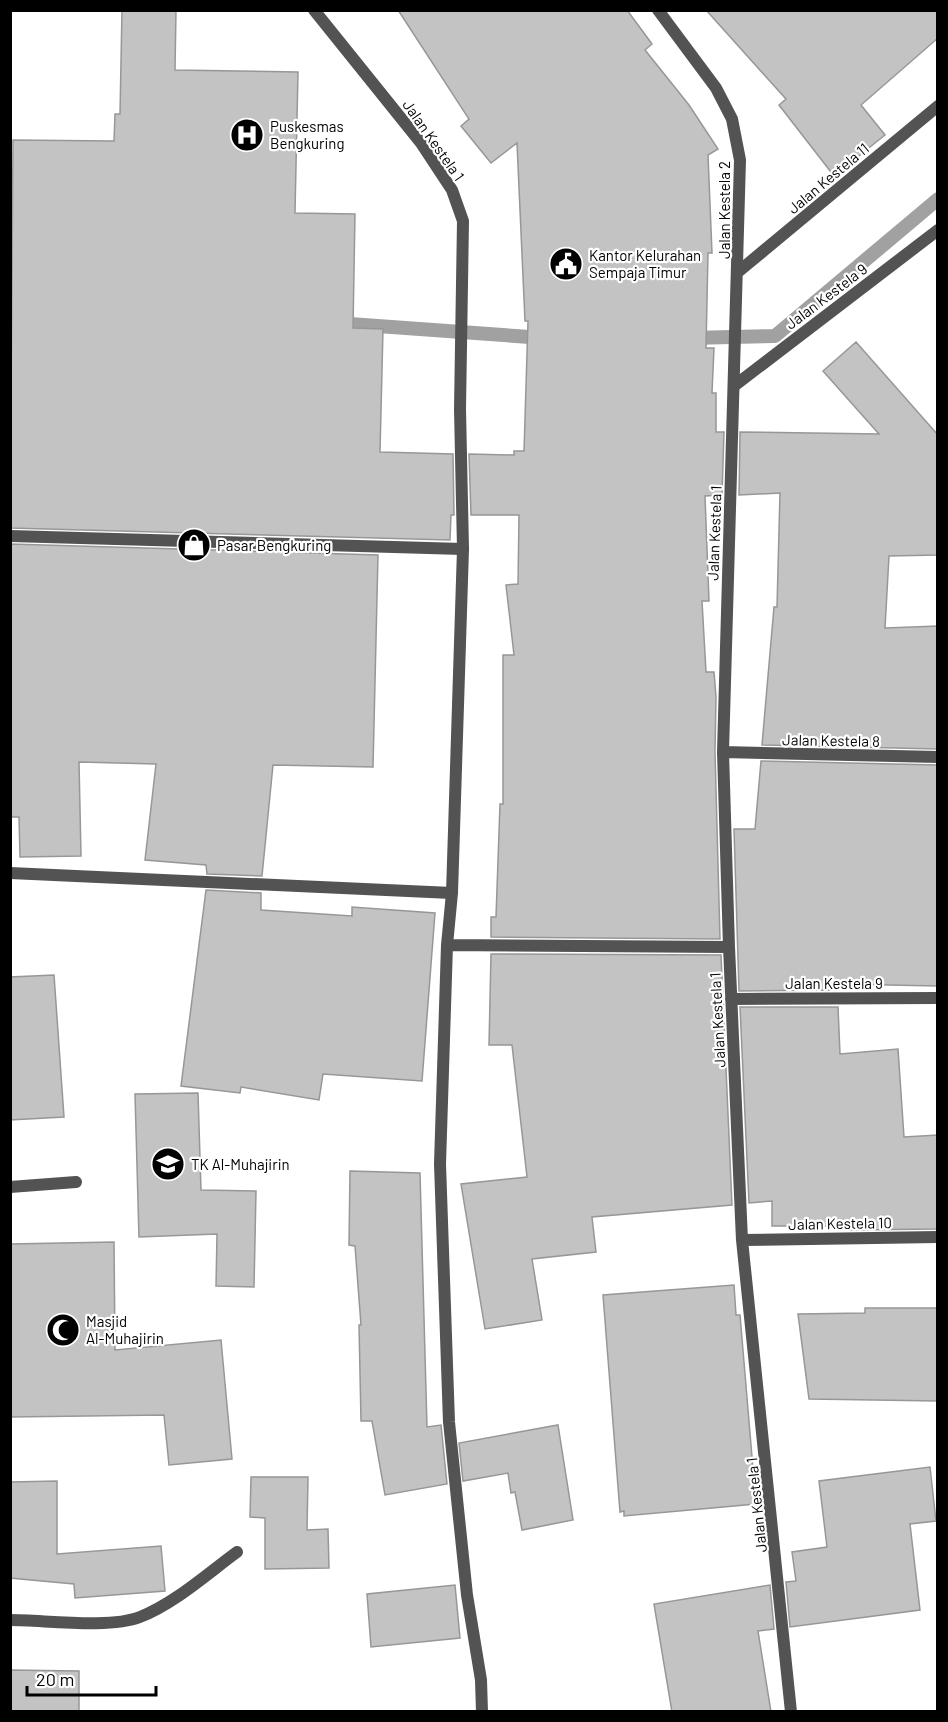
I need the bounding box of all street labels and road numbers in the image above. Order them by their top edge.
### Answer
street label: Jalan Kestela 1 [399,96,469,184]
street label: Jalan Kestela 11 [784,139,872,217]
street label: Jalan Kestela 2 [715,161,733,259]
street label: Jalan Kestela 9 [782,259,870,333]
street label: Jalan Kestela 1 [703,485,725,581]
street label: Jalan Kestela 8 [782,730,880,750]
street label: Jalan Kestela 1 [706,972,728,1068]
street label: Jalan Kestela 9 [785,974,883,992]
street label: Jalan Kestela 10 [788,1213,892,1233]
street label: Jalan Kestela 1 [742,1457,770,1553]

